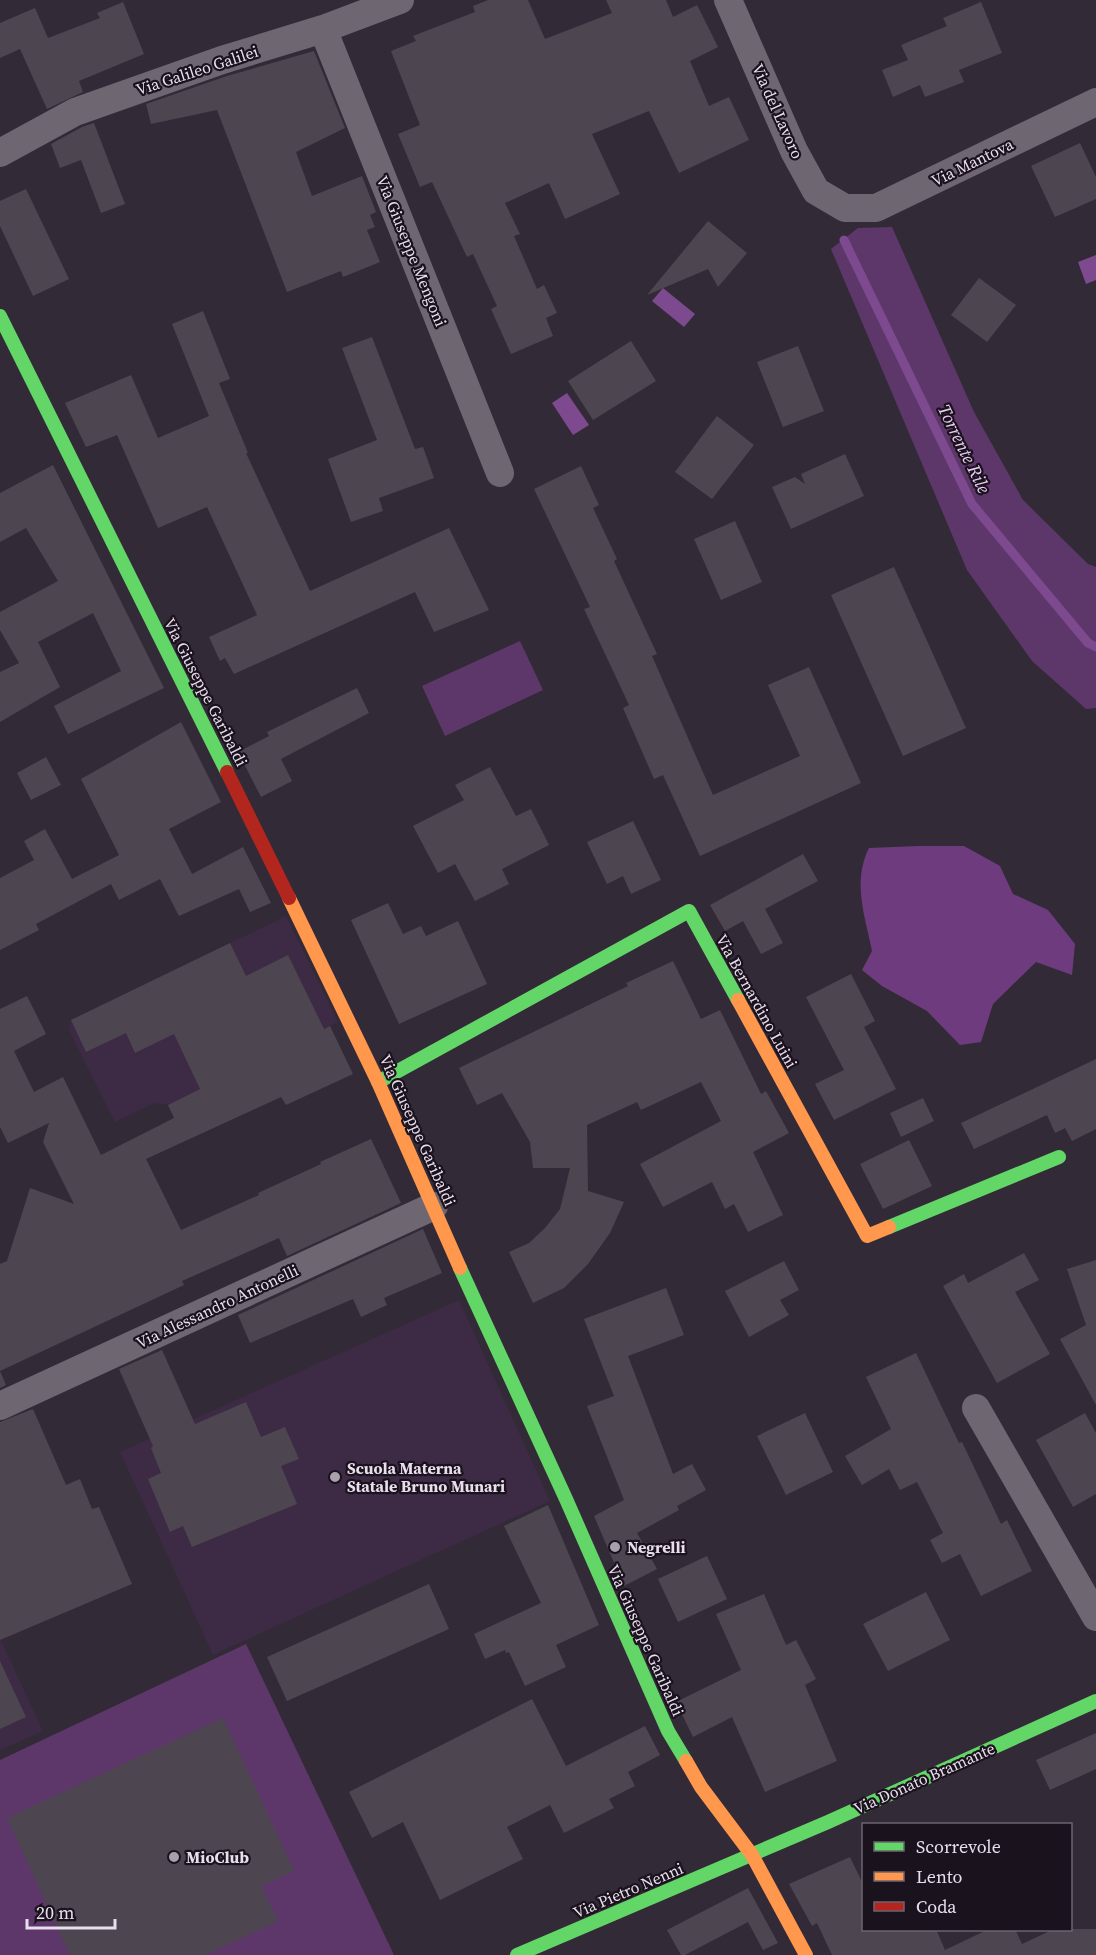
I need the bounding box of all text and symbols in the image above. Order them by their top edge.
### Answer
street label: Via Galileo Galilei [133,40,261,100]
street label: Via del Lavoro [747,60,809,162]
street label: Via Mantova [927,132,1017,191]
street label: Via Giuseppe Mengoni [372,172,452,330]
water label: Torrente Rile [932,400,997,498]
street label: Via Giuseppe Garibaldi [159,614,253,770]
street label: Via Bernardino Luini [711,930,803,1072]
street label: Via Giuseppe Garibaldi [375,1051,461,1209]
street label: Via Alessandro Antonelli [132,1259,302,1353]
place label: Scuola Materna Statale Bruno Munari [347,1457,505,1497]
marker: Scuola Materna Statale Bruno Munari [328,1470,342,1484]
place label: Negrelli [627,1536,686,1558]
marker: Negrelli [608,1540,622,1554]
street label: Via Giuseppe Garibaldi [603,1561,689,1719]
street label: Via Donato Bramante [850,1737,998,1819]
legend [862,1823,1072,1931]
text: Scorrevole [916,1834,1001,1859]
place label: MioClub [186,1846,249,1868]
marker: MioClub [167,1850,181,1864]
street label: Via Pietro Nenni [570,1857,687,1923]
text: Lento [916,1864,963,1889]
scale bar [27,1892,116,1930]
text: Coda [916,1894,957,1919]
text: 20 m [36,1900,74,1925]

